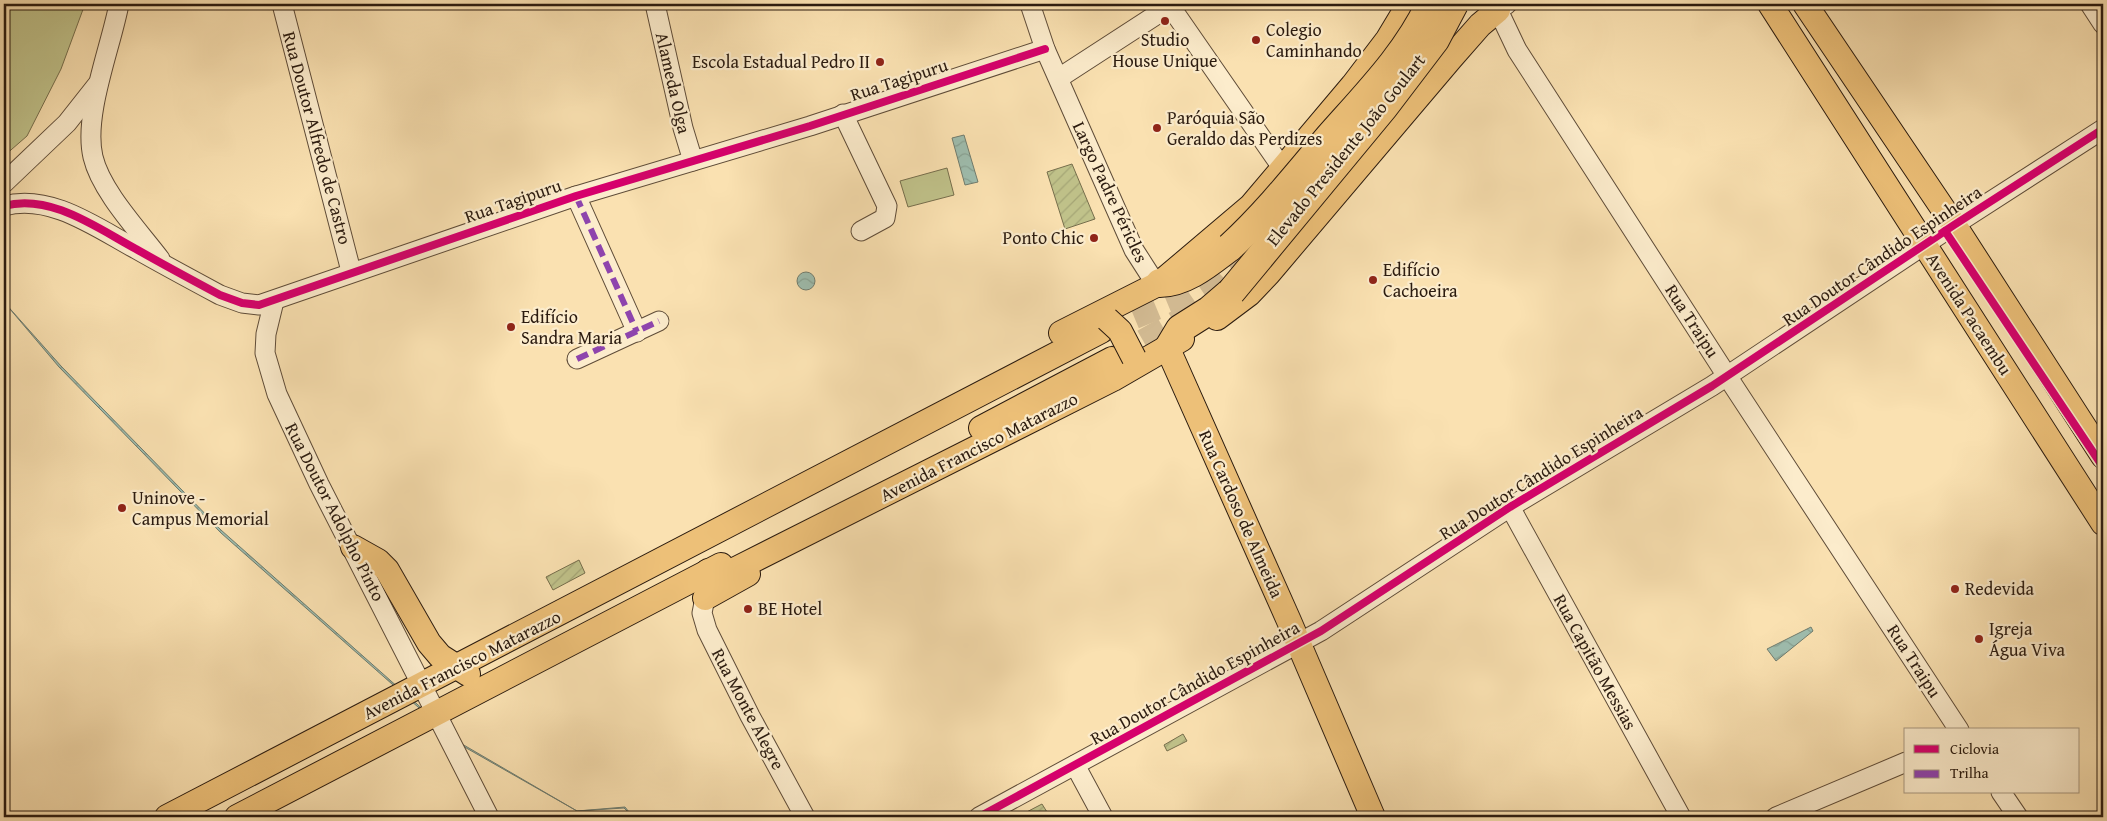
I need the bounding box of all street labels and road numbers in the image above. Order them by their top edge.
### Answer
street label: Rua Doutor Alfredo de Castro [276,28,359,247]
street label: Alameda Olga [649,30,698,137]
street label: Elevado Presidente João Goulart [1260,47,1432,252]
street label: Rua Tagipuru [847,51,951,108]
street label: Largo Padre Péricles [1066,117,1155,267]
street label: Rua Tagipuru [461,171,565,230]
street label: Rua Doutor Cândido Espinheira [1776,178,1987,333]
street label: Avenida Pacaembu [1920,247,2019,380]
street label: Rua Traipu [1659,279,1726,363]
street label: Avenida Francisco Matarazzo [875,385,1082,508]
street label: Rua Doutor Cândido Espinheira [1434,398,1648,546]
street label: Rua Doutor Adolpho Pinto [279,418,392,606]
street label: Rua Cardoso de Almeida [1192,425,1291,603]
street label: Rua Capitão Messias [1547,589,1644,735]
street label: Avenida Francisco Matarazzo [358,603,565,726]
street label: Rua Doutor Cândido Espinheira [1085,613,1305,751]
street label: Rua Traipu [1881,619,1948,703]
street label: Rua Monte Alegre [705,643,792,774]

